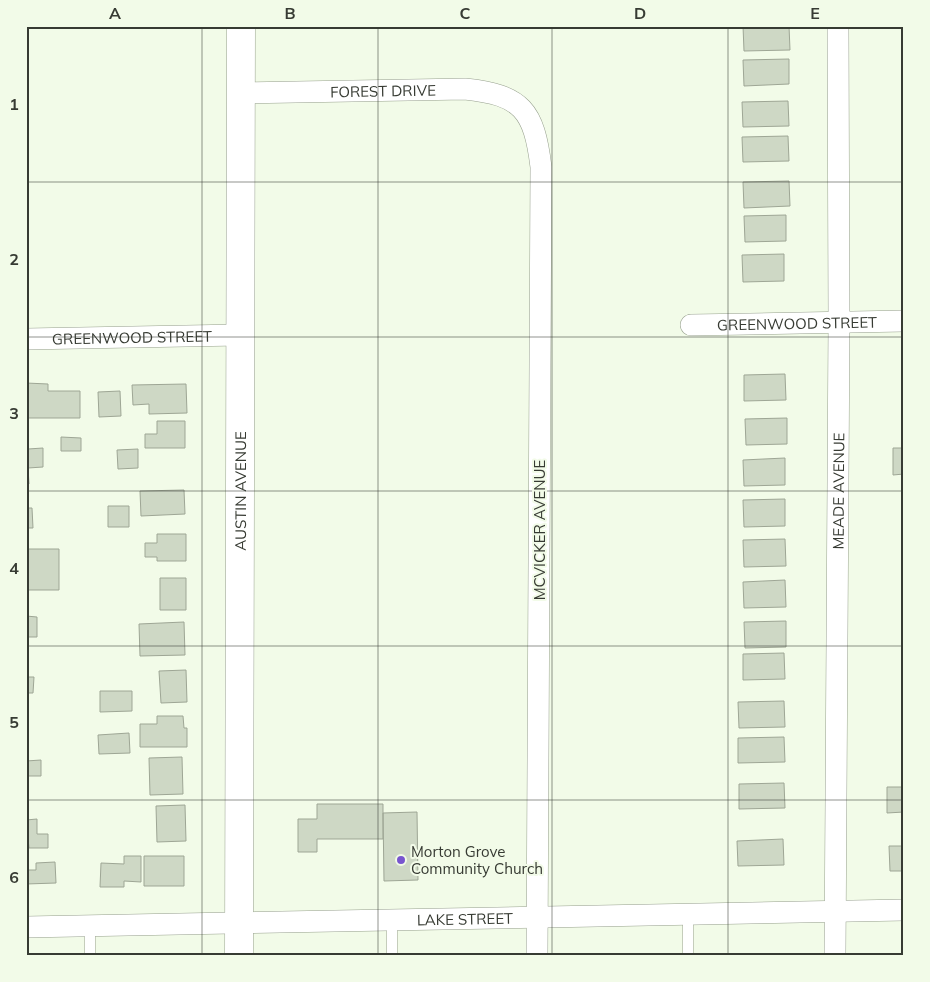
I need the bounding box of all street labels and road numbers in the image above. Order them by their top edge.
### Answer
street label: FOREST DRIVE [330,80,436,101]
street label: GREENWOOD STREET [717,312,877,334]
street label: GREENWOOD STREET [52,326,212,348]
street label: AUSTIN AVENUE [230,431,250,551]
street label: MEADE AVENUE [828,432,848,550]
street label: MCVICKER AVENUE [530,460,549,600]
street label: LAKE STREET [417,908,513,929]

